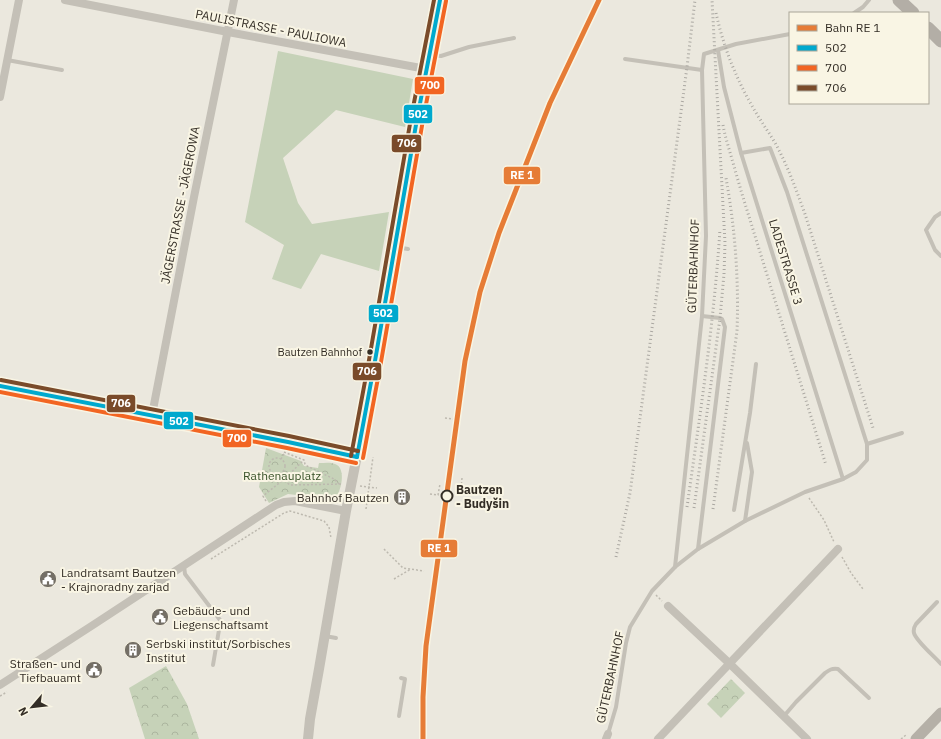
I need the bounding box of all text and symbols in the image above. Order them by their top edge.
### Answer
street label: PAULISTRASSE - PAULIOWA [194,6,348,50]
legend [789,12,929,104]
text: Bahn RE 1 [825,20,880,35]
text: 502 [825,40,847,55]
text: 700 [825,60,847,75]
line badge: 700 [414,76,445,95]
text: 700 [420,78,440,92]
text: 706 [825,80,847,95]
line badge: 502 [403,104,433,124]
text: 502 [408,107,428,121]
street label: JÄGERSTRASSE - JÄGEROWA [157,125,203,285]
line badge: 706 [391,134,422,153]
text: 706 [397,136,417,150]
line badge: RE 1 [503,166,541,185]
text: RE 1 [510,168,534,182]
street label: LADESTRASSE 3 [766,217,806,307]
street label: GÜTERBAHNHOF [684,218,702,313]
line badge: 502 [368,304,399,323]
text: 502 [373,306,393,320]
place label: Bautzen Bahnhof [277,345,362,359]
marker: Bautzen Bahnhof [365,347,375,357]
line badge: 706 [352,362,382,381]
text: 706 [357,364,377,378]
line badge: 706 [106,394,136,413]
text: 706 [111,396,131,410]
line badge: 502 [163,411,194,430]
text: 502 [169,414,189,428]
line badge: 700 [222,429,252,448]
text: 700 [227,431,247,445]
park label: Rathenauplatz [243,468,321,483]
place label: Bautzen - Budyšin [456,482,509,511]
building icon: Bahnhof Bautzen [392,487,412,507]
marker: Bautzen - Budyšin [440,489,454,503]
place label: Bahnhof Bautzen [297,490,389,505]
line badge: RE 1 [420,539,458,558]
text: RE 1 [427,541,451,555]
place label: Landratsamt Bautzen - Krajnoradny zarjad [61,565,176,594]
public building icon: Landratsamt Bautzen - Krajnoradny zarjad [38,569,58,589]
place label: Gebäude- und Liegenschaftsamt [173,603,268,632]
public building icon: Gebäude- und Liegenschaftsamt [150,607,170,627]
street label: GÜTERBAHNHOF [593,629,627,725]
place label: Serbski institut/Sorbisches Institut [146,636,291,665]
building icon: Serbski institut/Sorbisches Institut [123,640,143,660]
place label: Straßen- und Tiefbauamt [10,656,81,685]
public building icon: Straßen- und Tiefbauamt [84,660,104,680]
north arrow [12,687,52,727]
text: N [15,705,31,718]

